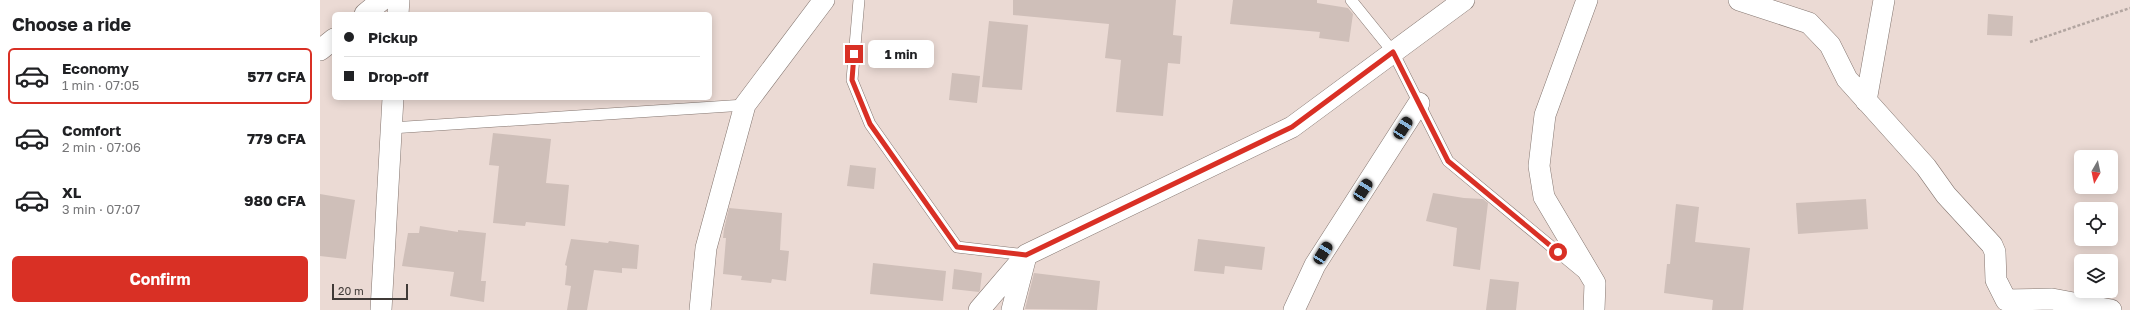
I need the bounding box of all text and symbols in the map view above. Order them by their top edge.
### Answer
text: Choose a ride [12,13,131,35]
text: Pickup [368,28,418,46]
callout: 1 min [868,40,934,68]
route end [845,45,863,63]
text: 1 min [885,46,917,62]
icon: car [14,58,50,94]
text: Economy [62,59,129,77]
text: 577 CFA [247,67,306,85]
text: Drop-off [368,67,428,85]
text: 1 min · 07:05 [62,77,139,93]
car [1391,115,1415,141]
icon: car [14,120,50,156]
text: Comfort [62,121,121,139]
text: 779 CFA [247,129,306,147]
text: 2 min · 07:06 [62,139,141,155]
north arrow [2074,150,2118,194]
map controls [2074,150,2118,298]
car [1351,177,1375,203]
icon: car [14,182,50,218]
text: XL [62,183,81,201]
text: 980 CFA [244,191,306,209]
text: 3 min · 07:07 [62,201,140,217]
button: locate [2074,202,2118,246]
car [1312,240,1334,266]
route start [1549,243,1567,261]
button: layers [2074,254,2118,298]
button: Confirm [12,256,308,302]
scale bar [332,282,408,301]
text: 20 m [338,284,364,297]

